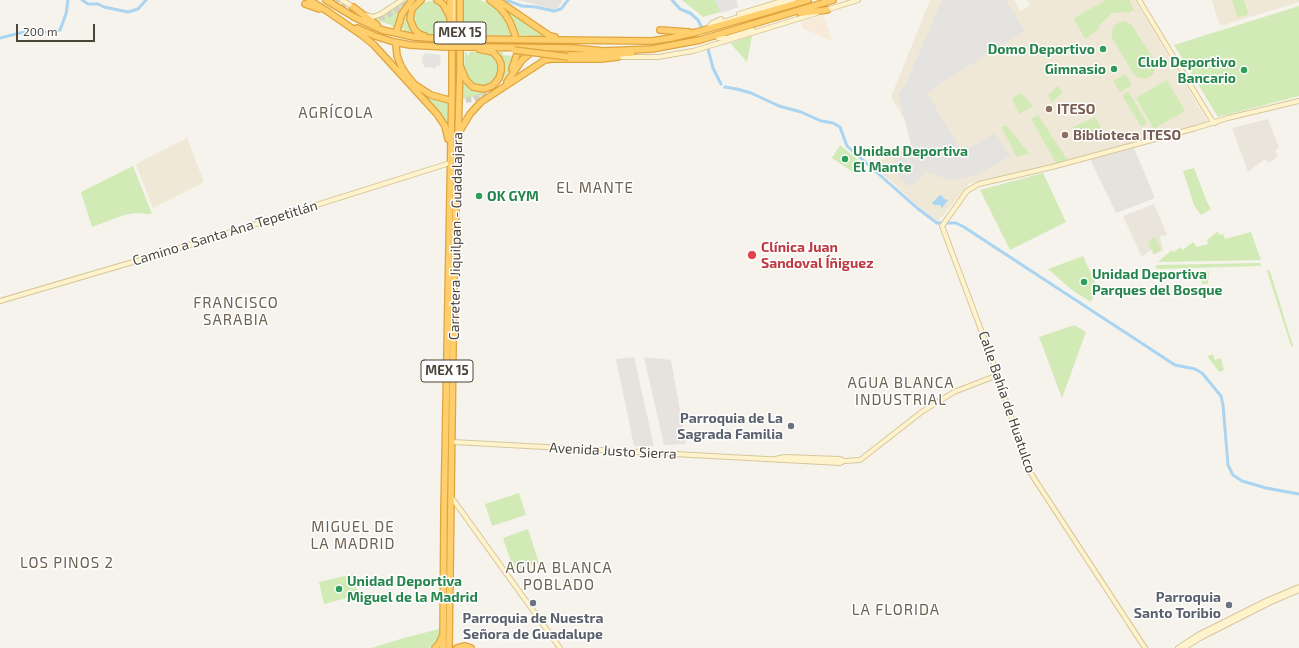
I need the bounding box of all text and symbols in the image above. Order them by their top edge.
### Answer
scale bar [18,16,97,42]
road number: MEX 15 [434,22,486,44]
text: 200 m [23,24,57,38]
place label: Domo Deportivo [988,41,1095,57]
marker: Domo Deportivo [1098,44,1108,54]
place label: Club Deportivo Bancario [1138,54,1236,86]
place label: Gimnasio [1045,61,1106,77]
marker: Gimnasio [1109,64,1119,74]
marker: Club Deportivo Bancario [1239,65,1249,75]
place label: ITESO [1057,101,1095,117]
district label: AGRÍCOLA [298,104,374,122]
marker: ITESO [1044,104,1054,114]
place label: Biblioteca ITESO [1073,127,1181,143]
marker: Biblioteca ITESO [1060,130,1070,140]
street label: Carretera Jiquilpan - Guadalajara [446,132,466,340]
place label: Unidad Deportiva El Mante [853,143,968,176]
marker: Unidad Deportiva El Mante [840,154,850,164]
district label: EL MANTE [556,179,634,197]
place label: OK GYM [487,188,539,204]
marker: OK GYM [474,191,484,201]
street label: Camino a Santa Ana Tepetitlán [130,197,320,269]
place label: Clínica Juan Sandoval Íñiguez [761,239,874,272]
marker: Clínica Juan Sandoval Íñiguez [746,249,758,261]
place label: Unidad Deportiva Parques del Bosque [1092,266,1222,298]
marker: Unidad Deportiva Parques del Bosque [1079,277,1089,287]
district label: FRANCISCO SARABIA [193,294,279,329]
street label: Calle Bahía de Huatulco [975,329,1039,475]
road number: MEX 15 [421,360,473,382]
district label: AGUA BLANCA INDUSTRIAL [847,374,955,409]
place label: Parroquia de La Sagrada Familia [677,410,783,442]
marker: Parroquia de La Sagrada Familia [786,421,796,431]
street label: Avenida Justo Sierra [549,439,677,463]
district label: MIGUEL DE LA MADRID [311,518,395,553]
district label: LOS PINOS 2 [20,554,114,572]
district label: AGUA BLANCA POBLADO [505,559,613,594]
place label: Unidad Deportiva Miguel de la Madrid [347,573,478,606]
marker: Unidad Deportiva Miguel de la Madrid [334,584,344,594]
place label: Parroquia Santo Toribio [1134,589,1221,622]
marker: Parroquia de Nuestra Señora de Guadalupe [528,598,538,608]
marker: Parroquia Santo Toribio [1224,600,1234,610]
district label: LA FLORIDA [852,601,940,619]
place label: Parroquia de Nuestra Señora de Guadalupe [463,610,603,642]

